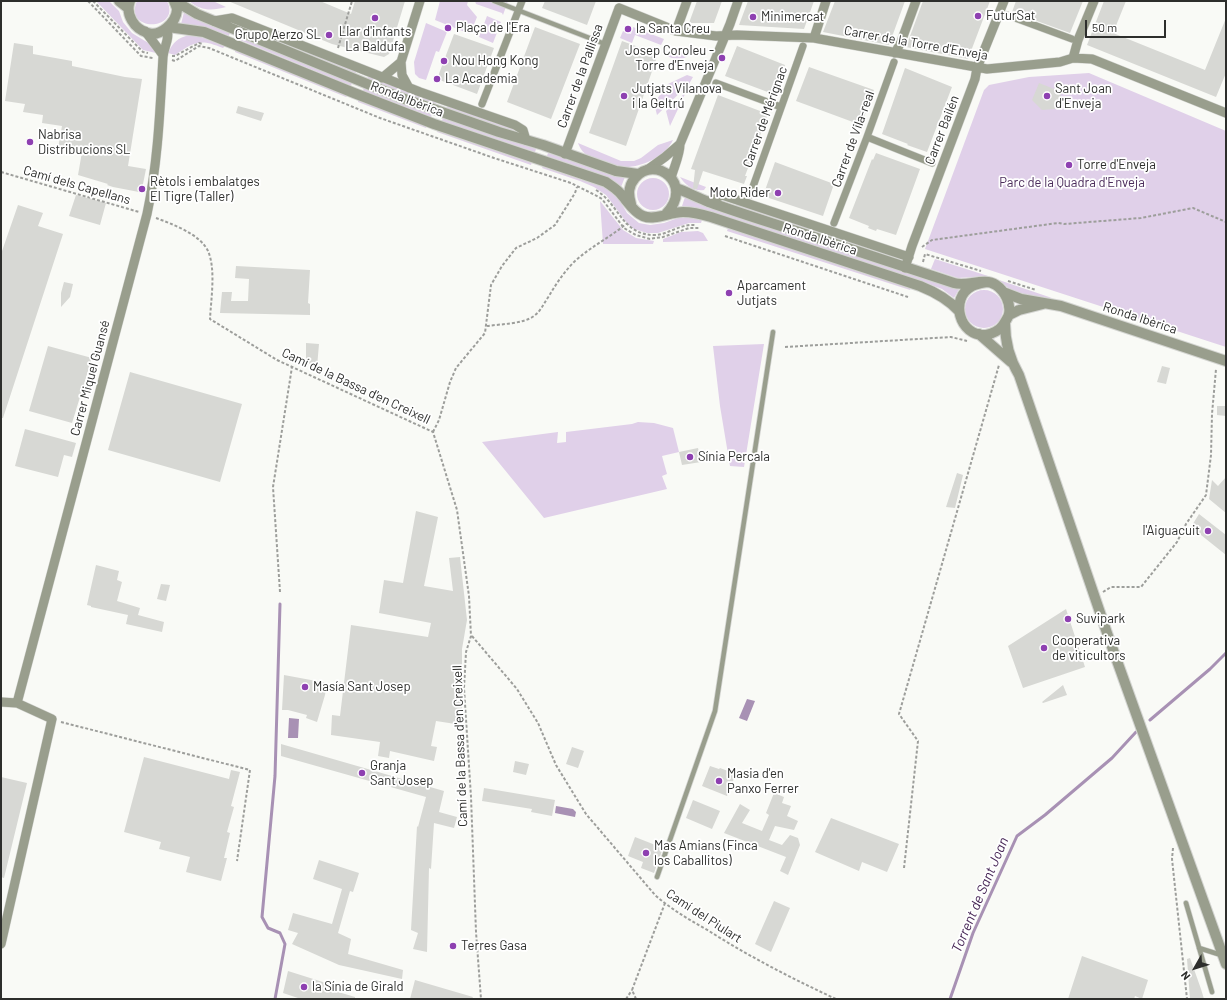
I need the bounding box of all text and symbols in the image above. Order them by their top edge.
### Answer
place label: FuturSat [986,8,1035,24]
place label: Minimercat [761,9,824,25]
marker: FuturSat [973,11,983,21]
marker: Minimercat [748,12,758,22]
scale bar [1087,12,1168,38]
marker: Llar d'infants La Baldufa [370,13,380,23]
place label: Plaça de l'Era [456,20,530,36]
text: 50 m [1092,20,1117,34]
place label: la Santa Creu [636,21,710,37]
street label: Carrer de la Pallissa [554,22,606,130]
marker: Plaça de l'Era [443,23,453,33]
street label: Carrer de la Torre d'Enveja [843,23,989,63]
place label: Llar d'infants La Baldufa [339,24,411,55]
marker: la Santa Creu [623,24,633,34]
place label: Grupo Aerzo SL [235,27,321,43]
marker: Grupo Aerzo SL [324,30,334,40]
place label: Josep Coroleu - Torre d'Enveja [625,43,714,74]
place label: Nou Hong Kong [452,53,538,69]
marker: Josep Coroleu - Torre d'Enveja [717,53,727,63]
marker: Nou Hong Kong [439,56,449,66]
street label: Carrer de Mérignac [739,64,791,170]
place label: La Academia [445,71,517,87]
marker: La Academia [432,74,442,84]
street label: Ronda Ibèrica [368,78,446,120]
place label: Jutjats Vilanova i la Geltrú [632,81,722,112]
place label: Sant Joan d'Enveja [1055,81,1112,112]
street label: Carrer de Vila-real [828,89,878,189]
marker: Jutjats Vilanova i la Geltrú [619,91,629,101]
marker: Sant Joan d'Enveja [1042,91,1052,101]
street label: Carrer Bailén [922,93,962,167]
place label: Nabrisa Distribucions SL [38,127,130,158]
marker: Nabrisa Distribucions SL [25,137,35,147]
place label: Torre d'Enveja [1077,157,1156,173]
marker: Torre d'Enveja [1064,160,1074,170]
street label: Camí dels Capellans [22,162,132,208]
place label: Rètols i embalatges El Tigre (Taller) [150,174,260,205]
park label: Parc de la Quadra d'Enveja [999,175,1145,191]
marker: Rètols i embalatges El Tigre (Taller) [137,184,147,194]
place label: Moto Rider [709,185,770,201]
marker: Moto Rider [773,188,783,198]
street label: Ronda Ibèrica [781,220,859,258]
place label: Aparcament Jutjats [737,278,806,309]
marker: Aparcament Jutjats [724,288,734,298]
street label: Ronda Ibèrica [1101,299,1179,337]
street label: Carrer Miquel Guansé [67,318,113,438]
street label: Camí de la Bassa d'en Creixell [279,345,433,427]
place label: Sínia Percala [698,449,770,465]
marker: Sínia Percala [685,452,695,462]
place label: l'Aiguacuit [1143,523,1200,539]
marker: l'Aiguacuit [1203,526,1213,536]
place label: Suvipark [1076,611,1125,627]
marker: Suvipark [1063,614,1073,624]
place label: Cooperativa de viticultors [1052,633,1125,664]
marker: Cooperativa de viticultors [1039,643,1049,653]
street label: Camí de la Bassa d'en Creixell [449,665,471,827]
place label: Masía Sant Josep [313,679,411,695]
marker: Masía Sant Josep [300,682,310,692]
place label: Granja Sant Josep [370,758,433,789]
place label: Masia d'en Panxo Ferrer [727,766,799,797]
marker: Granja Sant Josep [357,768,367,778]
marker: Masia d'en Panxo Ferrer [714,776,724,786]
water label: Torrent de Sant Joan [948,835,1012,955]
place label: Mas Amians (Finca los Caballitos) [654,838,758,869]
marker: Mas Amians (Finca los Caballitos) [641,848,651,858]
street label: Camí del Piulart [663,886,745,946]
place label: Terres Gasa [461,938,527,954]
marker: Terres Gasa [448,941,458,951]
north arrow [1175,948,1215,988]
text: N [1178,969,1193,983]
place label: la Sínia de Girald [312,979,403,995]
marker: la Sínia de Girald [299,982,309,992]

